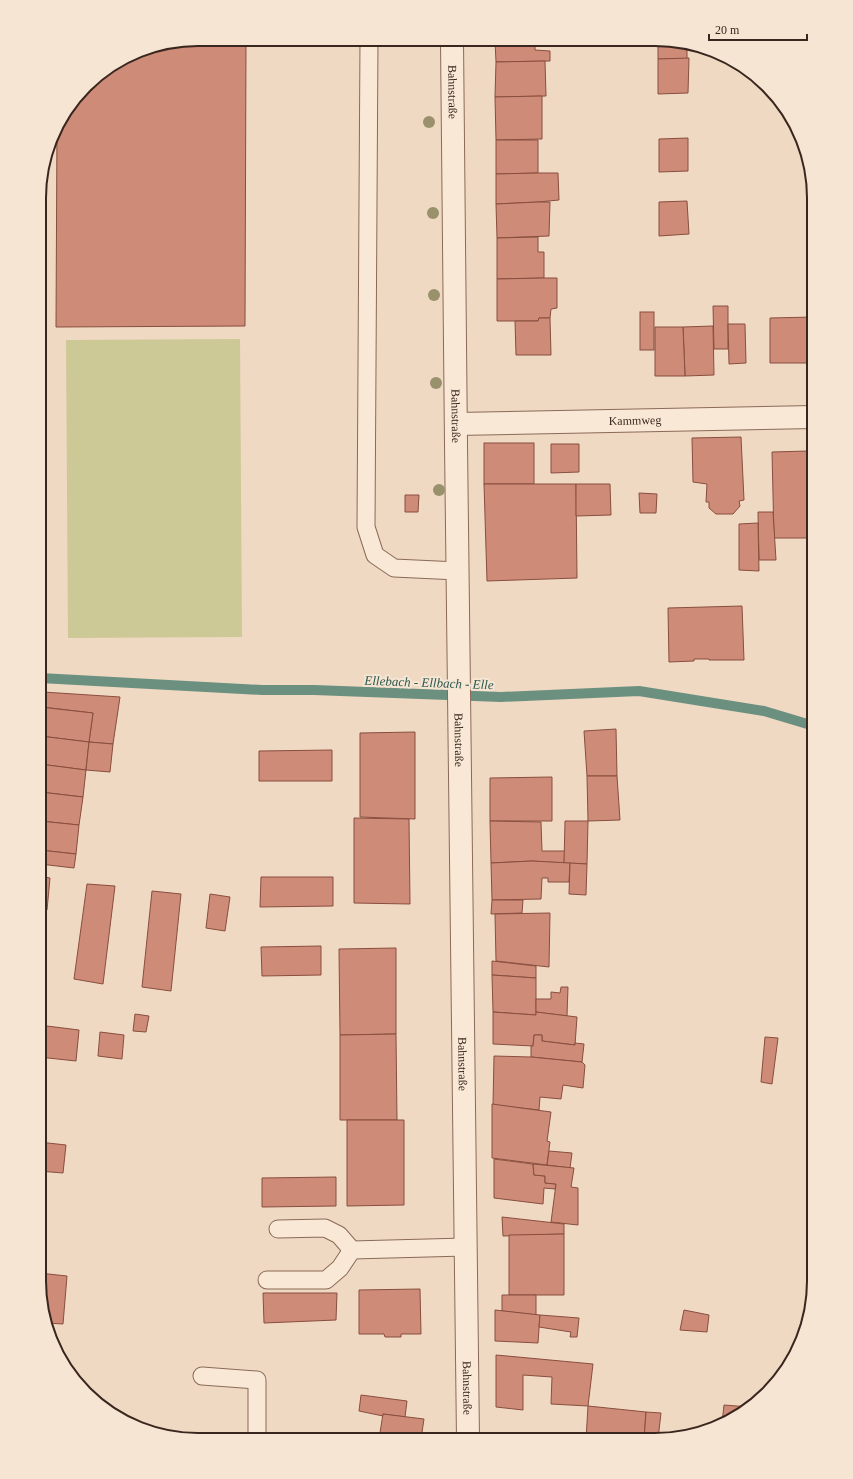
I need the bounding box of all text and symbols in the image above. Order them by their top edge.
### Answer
scale bar [709,16,807,42]
text: 20 m [715,23,740,37]
street label: Bahnstraße [445,65,460,119]
street label: Bahnstraße [448,389,463,443]
street label: Kammweg [608,413,661,428]
water label: Ellebach - Ellbach - Elle [363,673,494,692]
street label: Bahnstraße [452,713,466,767]
street label: Bahnstraße [455,1037,470,1091]
street label: Bahnstraße [460,1361,475,1415]

